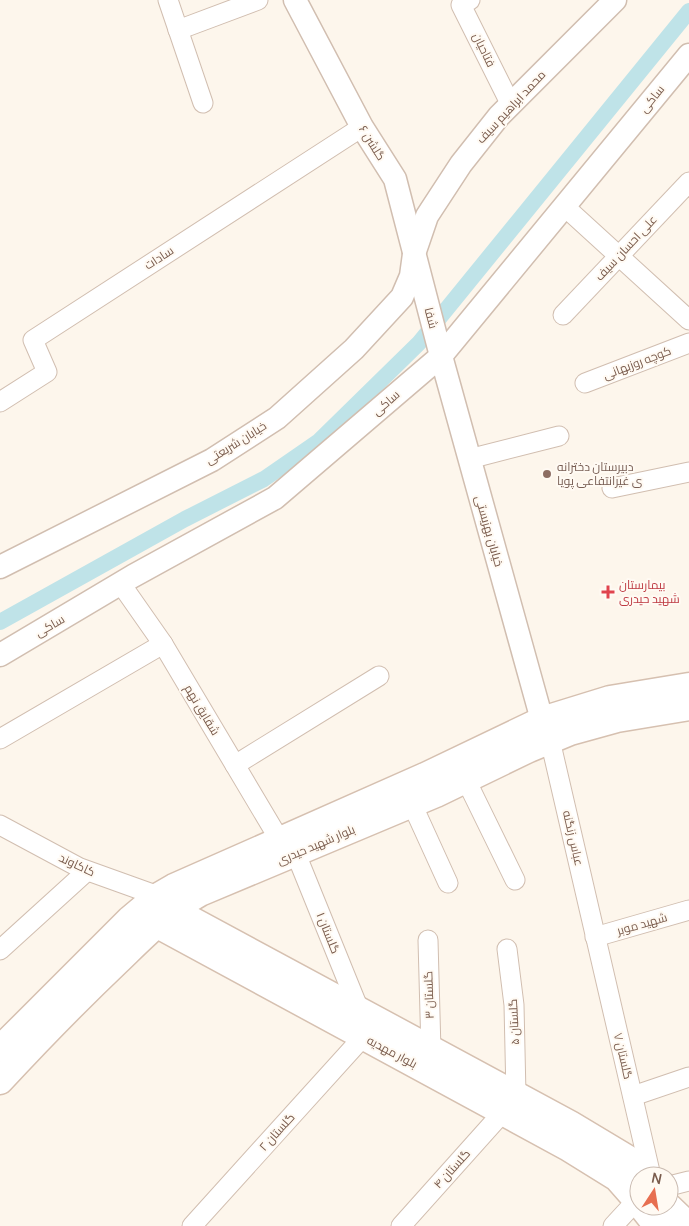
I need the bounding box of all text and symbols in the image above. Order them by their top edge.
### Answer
street label: فتاحیان [469,30,500,70]
street label: محمد ابراهیم سیف [472,66,549,147]
street label: ساکی [635,81,668,116]
street label: گلشن ۶ [355,122,390,164]
street label: علی احسان سیف [591,211,661,284]
street label: سادات [141,242,177,273]
street label: شفا [421,305,442,330]
street label: کوچه روزبهانی [600,342,674,384]
street label: ساکی [368,386,403,419]
street label: خیابان شریعتی [202,417,270,468]
place label: دبیرستان دخترانه ی غیرانتفاعی پویا [557,458,643,490]
marker: دبیرستان دخترانه ی غیرانتفاعی پویا [541,468,553,480]
street label: خیابان بهزیستی [471,493,508,568]
place label: بیمارستان شهید حیدری [619,576,680,607]
marker: بیمارستان شهید حیدری [601,585,615,599]
street label: ساکی [32,610,68,641]
street label: شقایق نهم [181,681,224,738]
street label: عباس زنگنه [559,808,588,867]
street label: بلوار شهید حیدری [274,820,357,869]
street label: کاکاوند [56,849,98,880]
street label: شهید موبر [614,908,669,939]
street label: گلستان ۱ [312,910,344,956]
street label: گلستان ۳ [419,971,438,1019]
street label: گلستان ۵ [504,999,523,1046]
street label: بلوار مهدیه [364,1031,420,1072]
street label: گلستان ۷ [610,1031,637,1081]
street label: گلستان ۲ [255,1109,298,1154]
street label: گلستان ۴ [429,1145,474,1192]
north arrow [629,1166,679,1216]
text: N [650,1167,664,1188]

